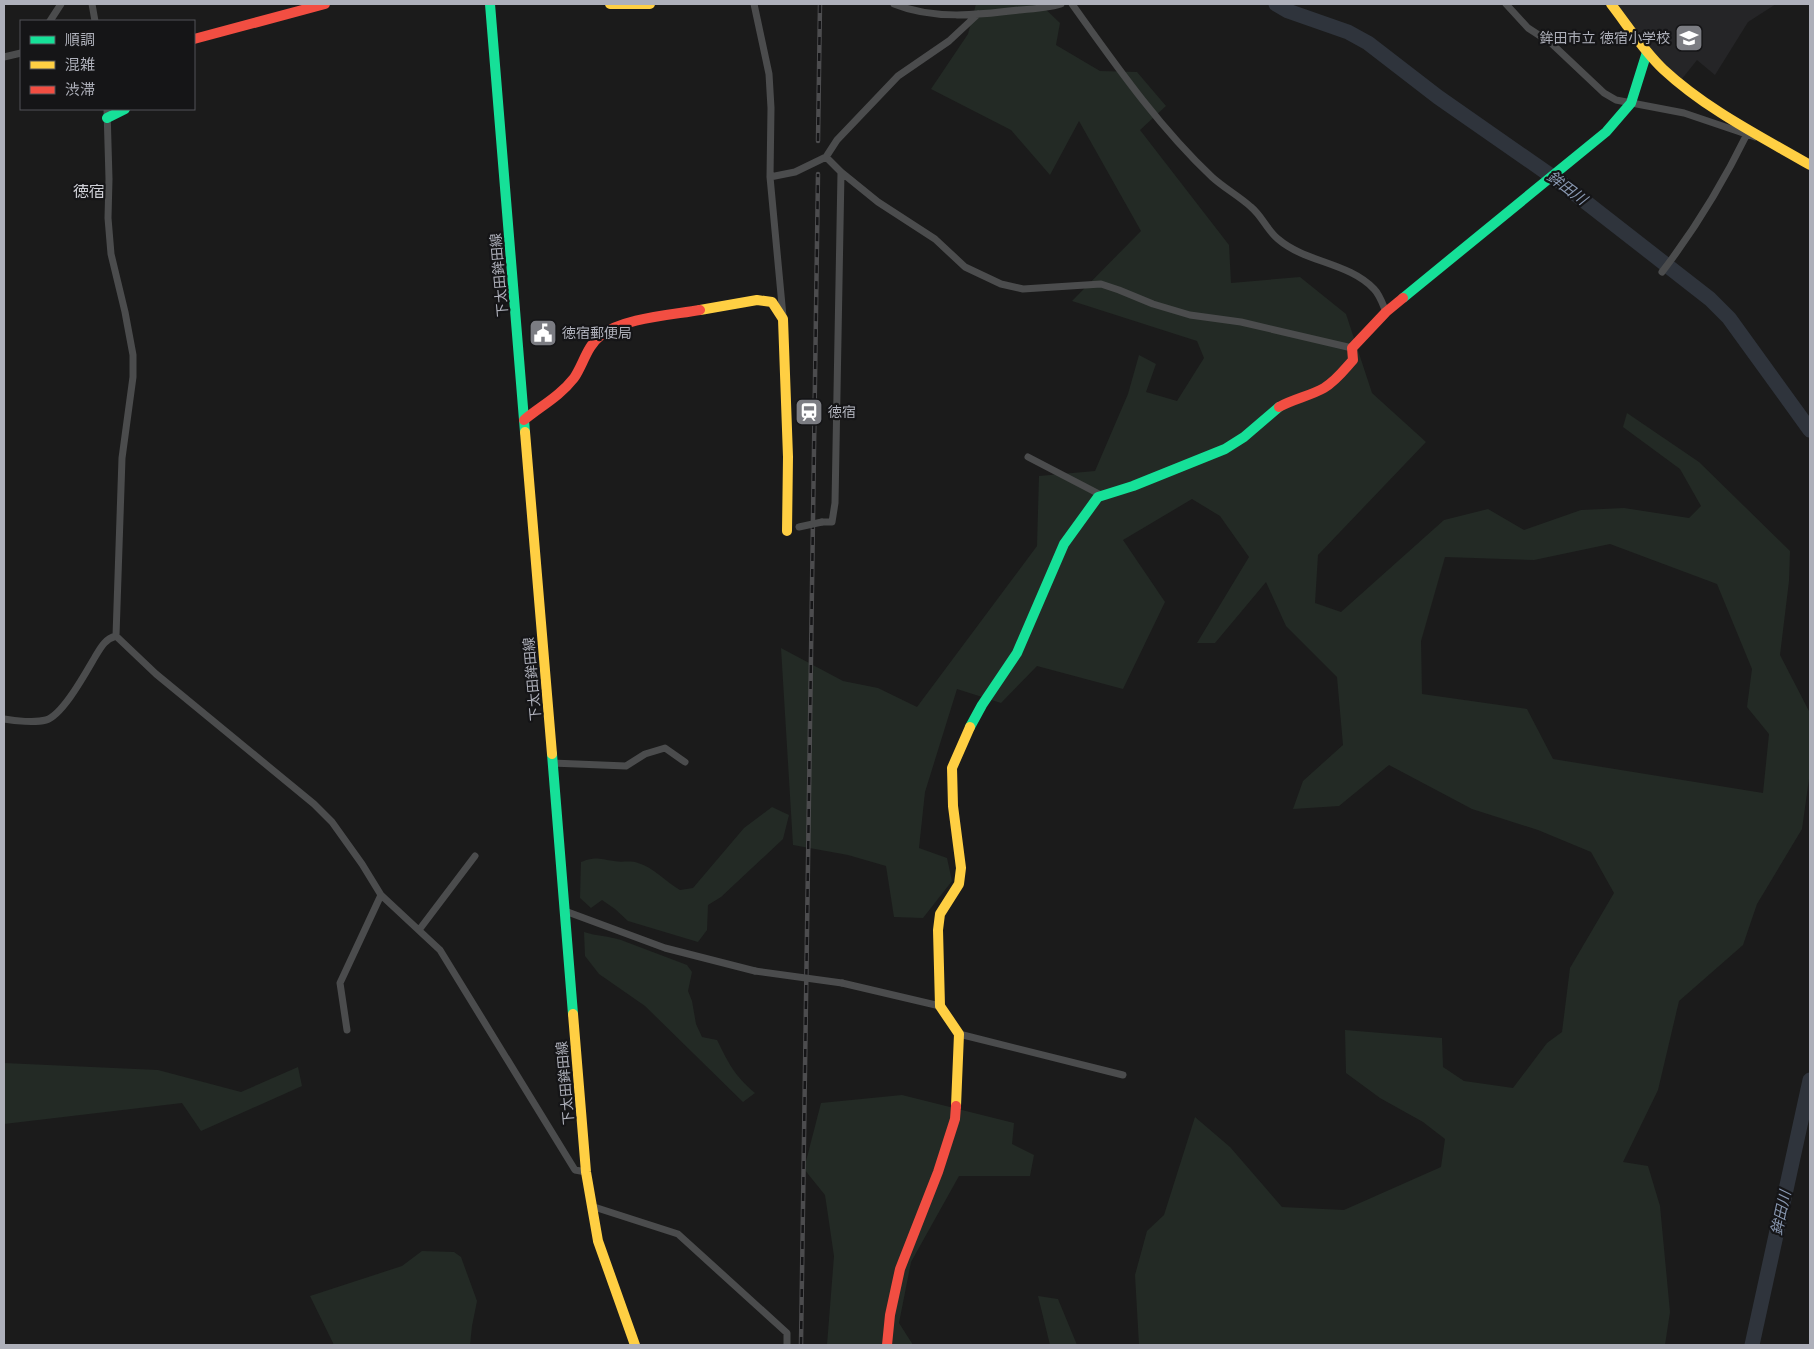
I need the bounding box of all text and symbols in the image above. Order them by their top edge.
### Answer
legend [20,20,195,110]
school or university icon: 鉾田市立 徳宿小学校 [1674,23,1704,53]
place label: 鉾田市立 徳宿小学校 [1540,30,1670,46]
text: 順調 [65,31,95,49]
text: 混雑 [65,56,95,74]
text: 渋滞 [65,81,95,99]
water label: 鉾田川 [1544,167,1592,210]
district label: 徳宿 [73,182,105,201]
street label: 下太田鉾田線 [487,232,511,318]
public building icon: 徳宿郵便局 [528,318,558,348]
place label: 徳宿郵便局 [562,325,632,341]
station icon: 徳宿 [794,397,824,427]
place label: 徳宿 [828,404,856,420]
street label: 下太田鉾田線 [520,636,544,722]
street label: 下太田鉾田線 [553,1040,577,1126]
water label: 鉾田川 [1768,1187,1795,1237]

